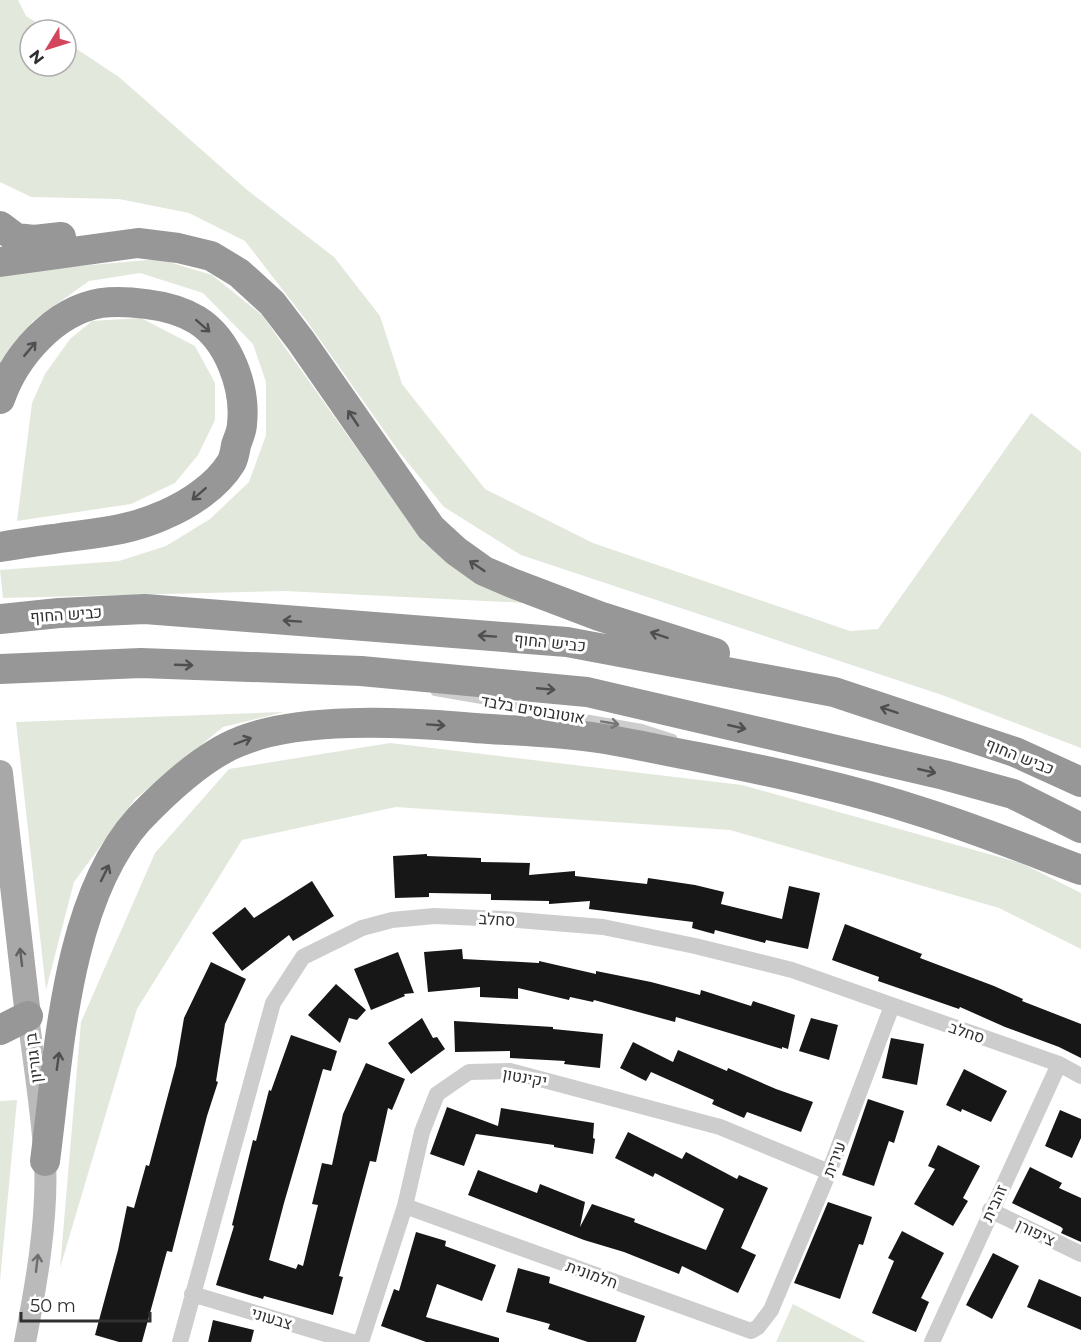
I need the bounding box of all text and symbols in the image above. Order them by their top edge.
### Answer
north arrow [18,18,78,78]
text: N [25,46,48,68]
one-way arrow [195,319,211,333]
one-way arrow [23,341,36,357]
one-way arrow [347,410,359,426]
one-way arrow [191,488,207,501]
one-way arrow [469,560,486,572]
street label: כביש החוף [29,603,103,626]
one-way arrow [283,615,303,626]
street label: כביש החוף [513,629,587,656]
one-way arrow [650,629,669,640]
one-way arrow [477,630,497,641]
one-way arrow [174,659,194,670]
one-way arrow [536,684,556,695]
street label: אוטובוסים בלבד [479,691,587,728]
one-way arrow [880,703,899,714]
one-way arrow [600,717,620,728]
one-way arrow [425,720,445,731]
one-way arrow [727,722,747,733]
street label: כביש החוף [983,734,1057,779]
one-way arrow [233,735,252,746]
one-way arrow [918,765,937,777]
one-way arrow [100,865,111,883]
street label: סחלב [478,909,516,930]
one-way arrow [16,948,27,968]
street label: סחלב [946,1018,987,1047]
street label: בן גוריון [21,1031,46,1084]
one-way arrow [53,1052,64,1072]
street label: יקינטון [501,1064,549,1091]
street label: עירית [819,1139,850,1180]
street label: זהבית [978,1182,1011,1225]
street label: ציפורן [1013,1215,1058,1250]
one-way arrow [32,1254,43,1274]
street label: חלמונית [563,1256,620,1293]
scale bar [21,1285,150,1323]
text: 50 m [30,1295,76,1317]
street label: צבעוני [249,1303,295,1334]

